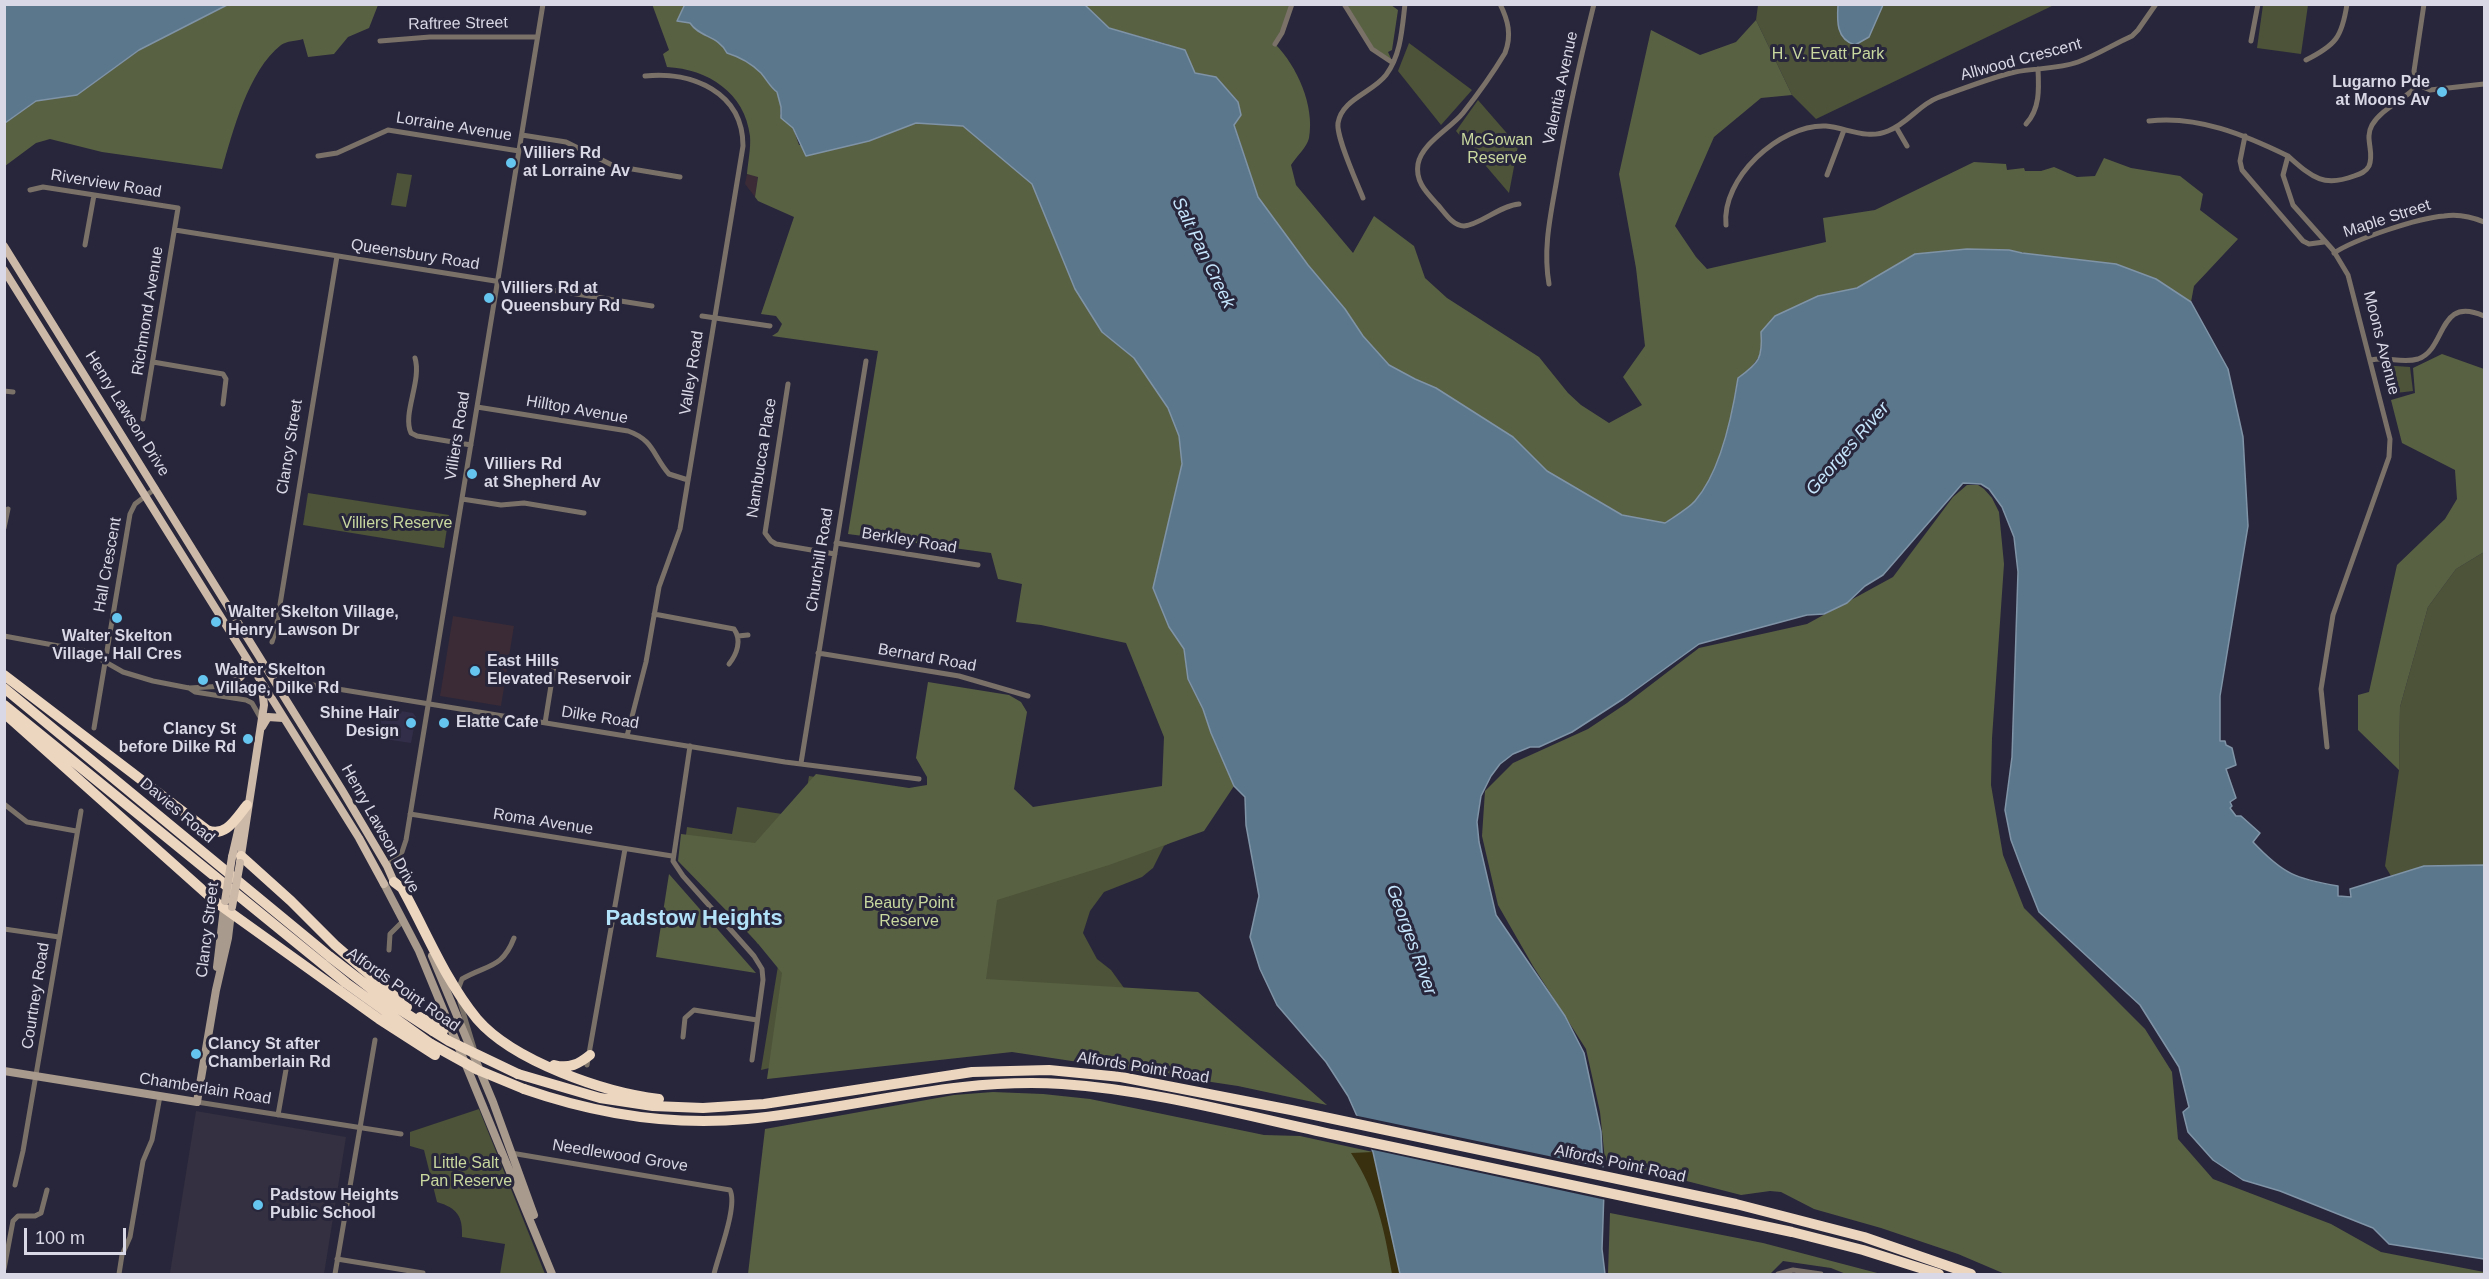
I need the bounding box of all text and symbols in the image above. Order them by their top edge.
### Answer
street label: Raftree Street [408,14,508,34]
street label: Valentia Avenue [1540,30,1582,146]
street label: Allwood Crescent [1958,35,2084,85]
park label: H. V. Evatt Park [1772,45,1884,65]
place label: Lugarno Pde at Moons Av [2332,73,2430,111]
marker: Lugarno Pde at Moons Av [2435,85,2449,99]
street label: Lorraine Avenue [395,108,513,146]
park label: McGowan Reserve [1461,131,1533,169]
place label: Villiers Rd at Lorraine Av [523,144,630,182]
marker: Villiers Rd at Lorraine Av [504,156,518,170]
street label: Riverview Road [49,166,163,202]
water label: Salt Pan Creek [1167,194,1239,312]
street label: Maple Street [2341,196,2433,242]
street label: Queensbury Road [349,235,481,275]
street label: Richmond Avenue [128,245,168,377]
place label: Villiers Rd at Queensbury Rd [501,279,620,317]
street label: Moons Avenue [2359,289,2403,397]
marker: Villiers Rd at Queensbury Rd [482,291,496,305]
street label: Valley Road [676,329,708,417]
street label: Henry Lawson Drive [81,348,173,480]
street label: Villiers Road [442,390,474,482]
street label: Hilltop Avenue [525,392,629,428]
street label: Nambucca Place [743,397,781,519]
street label: Clancy Street [273,398,307,496]
water label: Georges River [1802,398,1894,500]
place label: Villiers Rd at Shepherd Av [484,455,601,493]
marker: Villiers Rd at Shepherd Av [465,467,479,481]
street label: Churchill Road [802,507,838,613]
park label: Villiers Reserve [342,514,452,534]
street label: Hall Crescent [90,516,126,614]
street label: Berkley Road [860,524,958,558]
place label: Walter Skelton Village, Henry Lawson Dr [228,603,399,641]
marker: Walter Skelton Village, Hall Cres [110,611,124,625]
marker: Walter Skelton Village, Henry Lawson Dr [209,615,223,629]
place label: Walter Skelton Village, Hall Cres [52,627,182,665]
street label: Bernard Road [876,640,978,676]
place label: East Hills Elevated Reservoir [487,652,631,690]
place label: Walter Skelton Village, Dilke Rd [215,661,339,699]
marker: East Hills Elevated Reservoir [468,664,482,678]
marker: Walter Skelton Village, Dilke Rd [196,673,210,687]
street label: Dilke Road [560,702,640,734]
place label: Shine Hair Design [320,704,399,742]
place label: Elatte Cafe [456,713,539,733]
marker: Shine Hair Design [404,716,418,730]
marker: Elatte Cafe [437,716,451,730]
place label: Clancy St before Dilke Rd [119,720,236,758]
marker: Clancy St before Dilke Rd [241,732,255,746]
street label: Henry Lawson Drive [337,761,423,897]
street label: Davies Road [136,774,218,848]
street label: Roma Avenue [492,805,594,839]
street label: Clancy Street [193,881,223,979]
water label: Georges River [1381,882,1441,998]
park label: Beauty Point Reserve [864,894,954,932]
district label: Padstow Heights [605,906,783,932]
street label: Courtney Road [18,941,54,1051]
street label: Alfords Point Road [343,944,463,1036]
place label: Clancy St after Chamberlain Rd [208,1035,331,1073]
marker: Clancy St after Chamberlain Rd [189,1047,203,1061]
street label: Alfords Point Road [1076,1048,1210,1088]
street label: Chamberlain Road [138,1069,272,1109]
street label: Needlewood Grove [551,1136,689,1176]
street label: Alfords Point Road [1553,1141,1687,1187]
park label: Little Salt Pan Reserve [420,1154,512,1192]
place label: Padstow Heights Public School [270,1186,399,1224]
marker: Padstow Heights Public School [251,1198,265,1212]
scale bar [27,1216,129,1254]
text: 100 m [35,1228,85,1248]

